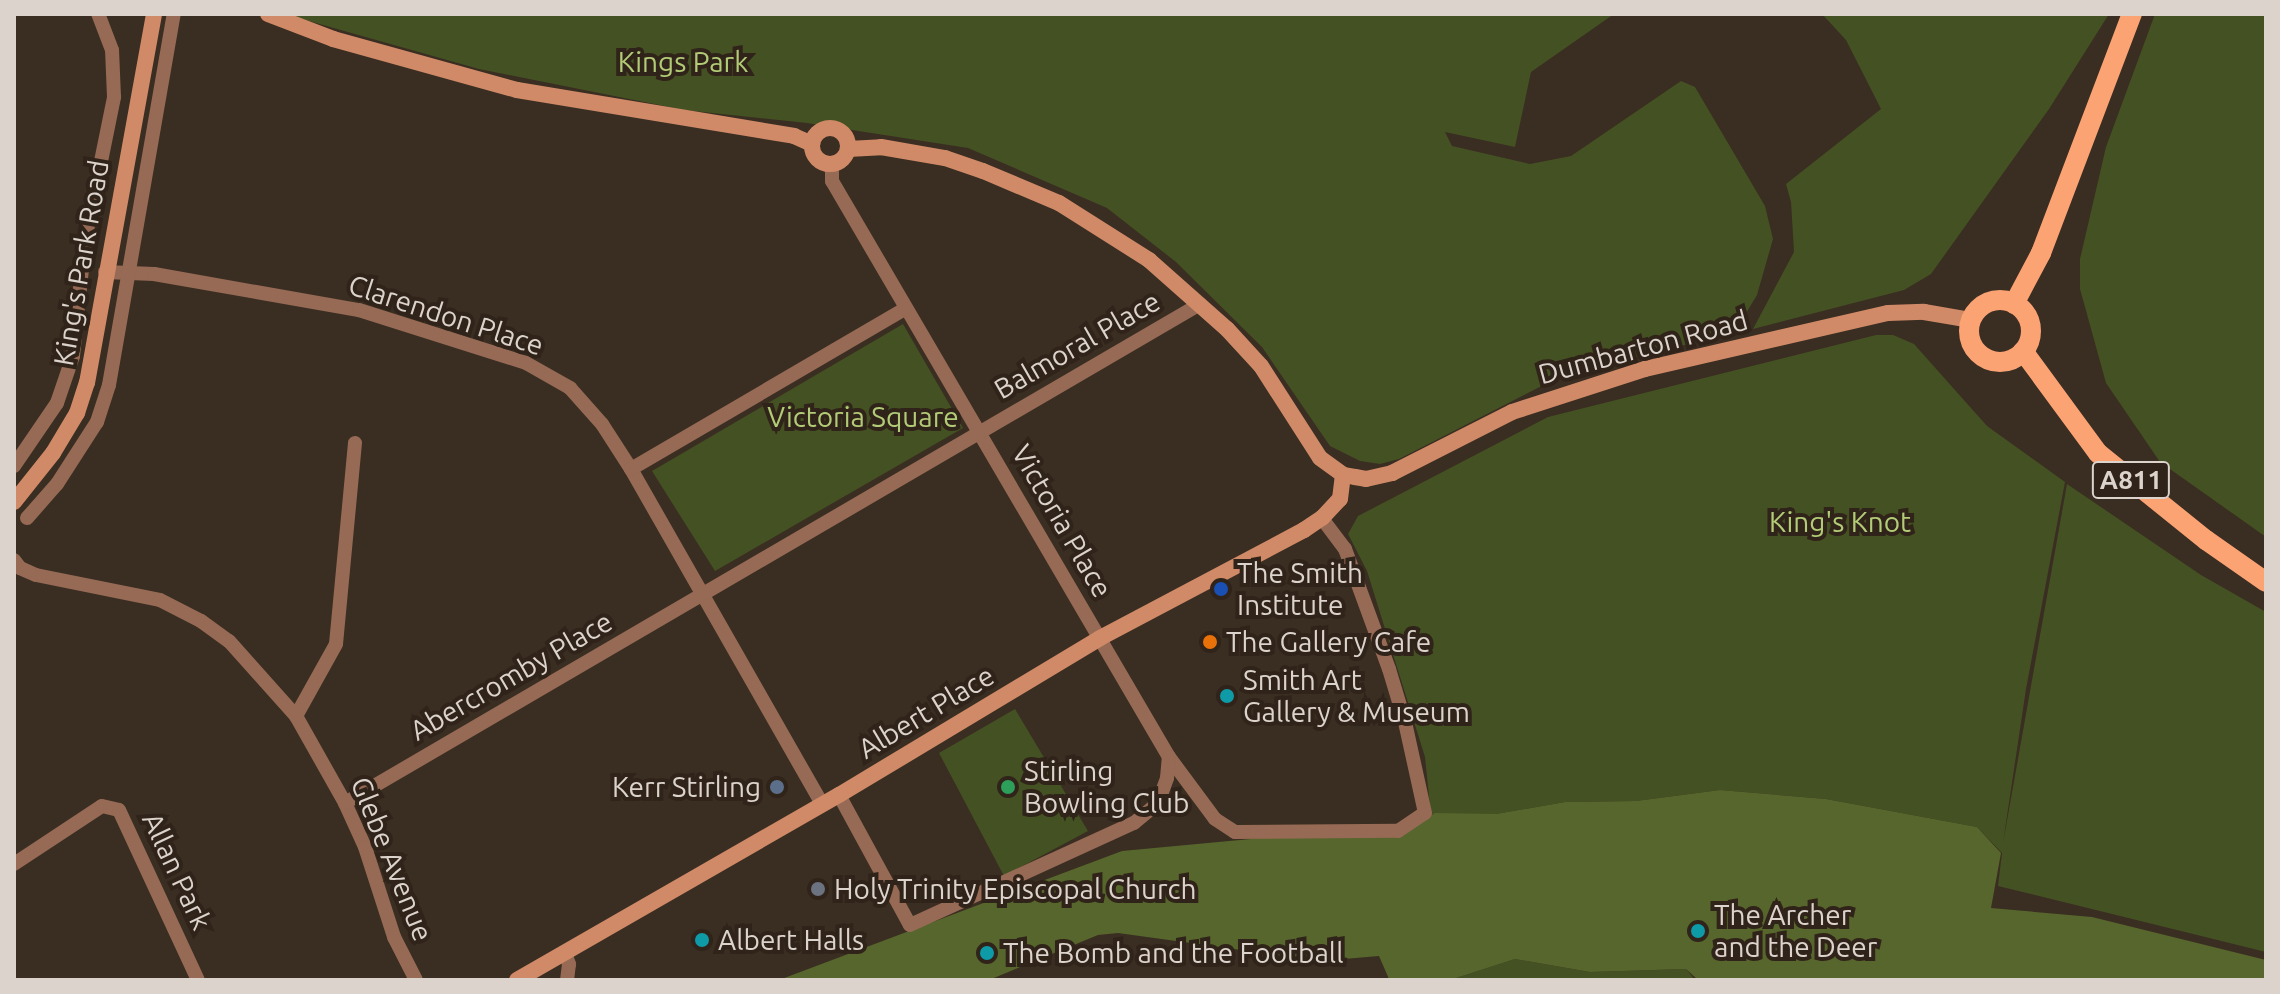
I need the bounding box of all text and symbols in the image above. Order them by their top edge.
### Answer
park label: Kings Park [618,45,748,79]
street label: King's Park Road [46,157,116,369]
street label: Clarendon Place [344,268,548,362]
street label: Balmoral Place [988,284,1166,406]
street label: Dumbarton Road [1535,303,1751,391]
park label: Victoria Square [767,400,959,434]
street label: Victoria Place [1005,439,1119,603]
road number: A811 [2091,458,2171,502]
park label: King's Knot [1769,505,1911,539]
place label: The Smith Institute [1237,556,1363,622]
marker: The Smith Institute [1212,580,1230,598]
street label: Abercromby Place [404,604,618,748]
place label: The Gallery Cafe [1226,625,1431,659]
marker: The Gallery Cafe [1201,633,1219,651]
street label: Albert Place [852,658,1000,766]
place label: Smith Art Gallery & Museum [1243,663,1470,729]
marker: Smith Art Gallery & Museum [1218,687,1236,705]
place label: Stirling Bowling Club [1024,754,1189,820]
place label: Kerr Stirling [612,770,761,804]
street label: Glebe Avenue [344,772,440,946]
marker: Kerr Stirling [768,778,786,796]
marker: Stirling Bowling Club [999,778,1017,796]
street label: Allan Park [135,807,219,935]
place label: Holy Trinity Episcopal Church [834,872,1196,906]
marker: Holy Trinity Episcopal Church [809,880,827,898]
place label: The Archer and the Deer [1714,898,1877,964]
marker: The Archer and the Deer [1689,922,1707,940]
place label: Albert Halls [718,923,864,957]
marker: Albert Halls [693,931,711,949]
place label: The Bomb and the Football [1003,936,1343,970]
marker: The Bomb and the Football [978,944,996,962]

